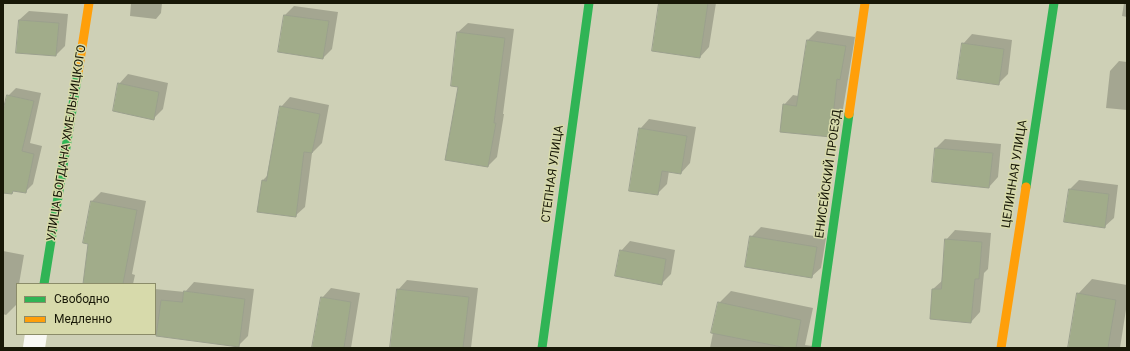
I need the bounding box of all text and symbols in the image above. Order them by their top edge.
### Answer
street label: УЛИЦА БОГДАНА ХМЕЛЬНИЦКОГО [44,44,90,242]
street label: ЕНИСЕЙСКИЙ ПРОЕЗД [813,109,845,239]
street label: ЦЕЛИННАЯ УЛИЦА [999,119,1031,229]
street label: СТЕПНАЯ УЛИЦА [539,124,567,224]
legend [16,283,156,335]
text: Свободно [54,292,110,306]
text: Медленно [54,312,112,326]

